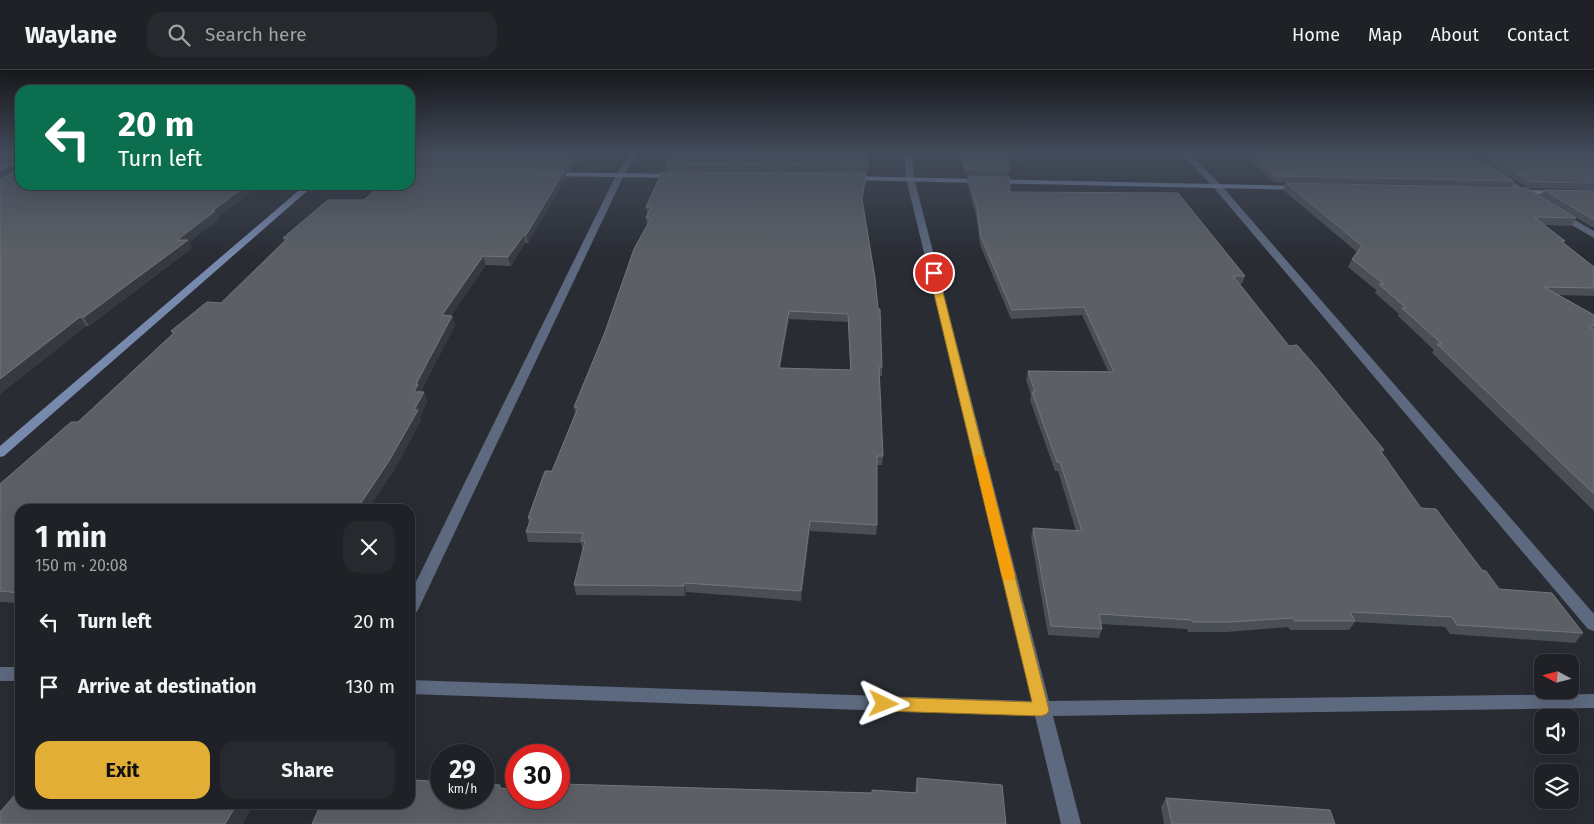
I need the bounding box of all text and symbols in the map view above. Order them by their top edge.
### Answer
search box [147,12,497,57]
text: Waylane [25,21,117,49]
icon: search [165,21,193,49]
text: Search here [205,23,307,46]
text: Home [1292,24,1340,46]
text: Map [1368,24,1402,46]
text: About [1430,24,1479,46]
text: Contact [1507,24,1569,46]
text: 20 m [118,103,194,145]
icon: left [35,105,100,170]
text: Turn left [118,145,202,172]
pin [913,252,955,294]
icon: arrive [920,259,948,287]
text: 1 min [35,519,107,555]
button: close [343,521,395,573]
text: 150 m · 20:08 [35,556,128,575]
icon: left [35,608,63,636]
text: Turn left [78,610,152,633]
text: 20 m [354,610,395,633]
north arrow [1534,654,1579,699]
map controls [1534,654,1579,809]
icon: arrive [35,673,63,701]
text: Arrive at destination [78,675,257,698]
text: 130 m [345,675,395,698]
position arrow [857,677,909,729]
button: sound [1534,709,1579,754]
button: Exit [35,741,210,799]
button: Share [220,741,395,799]
speed limit sign: 30 [505,744,570,809]
text: 29 [449,755,476,785]
button: layers [1534,764,1579,809]
text: km/h [448,782,477,796]

